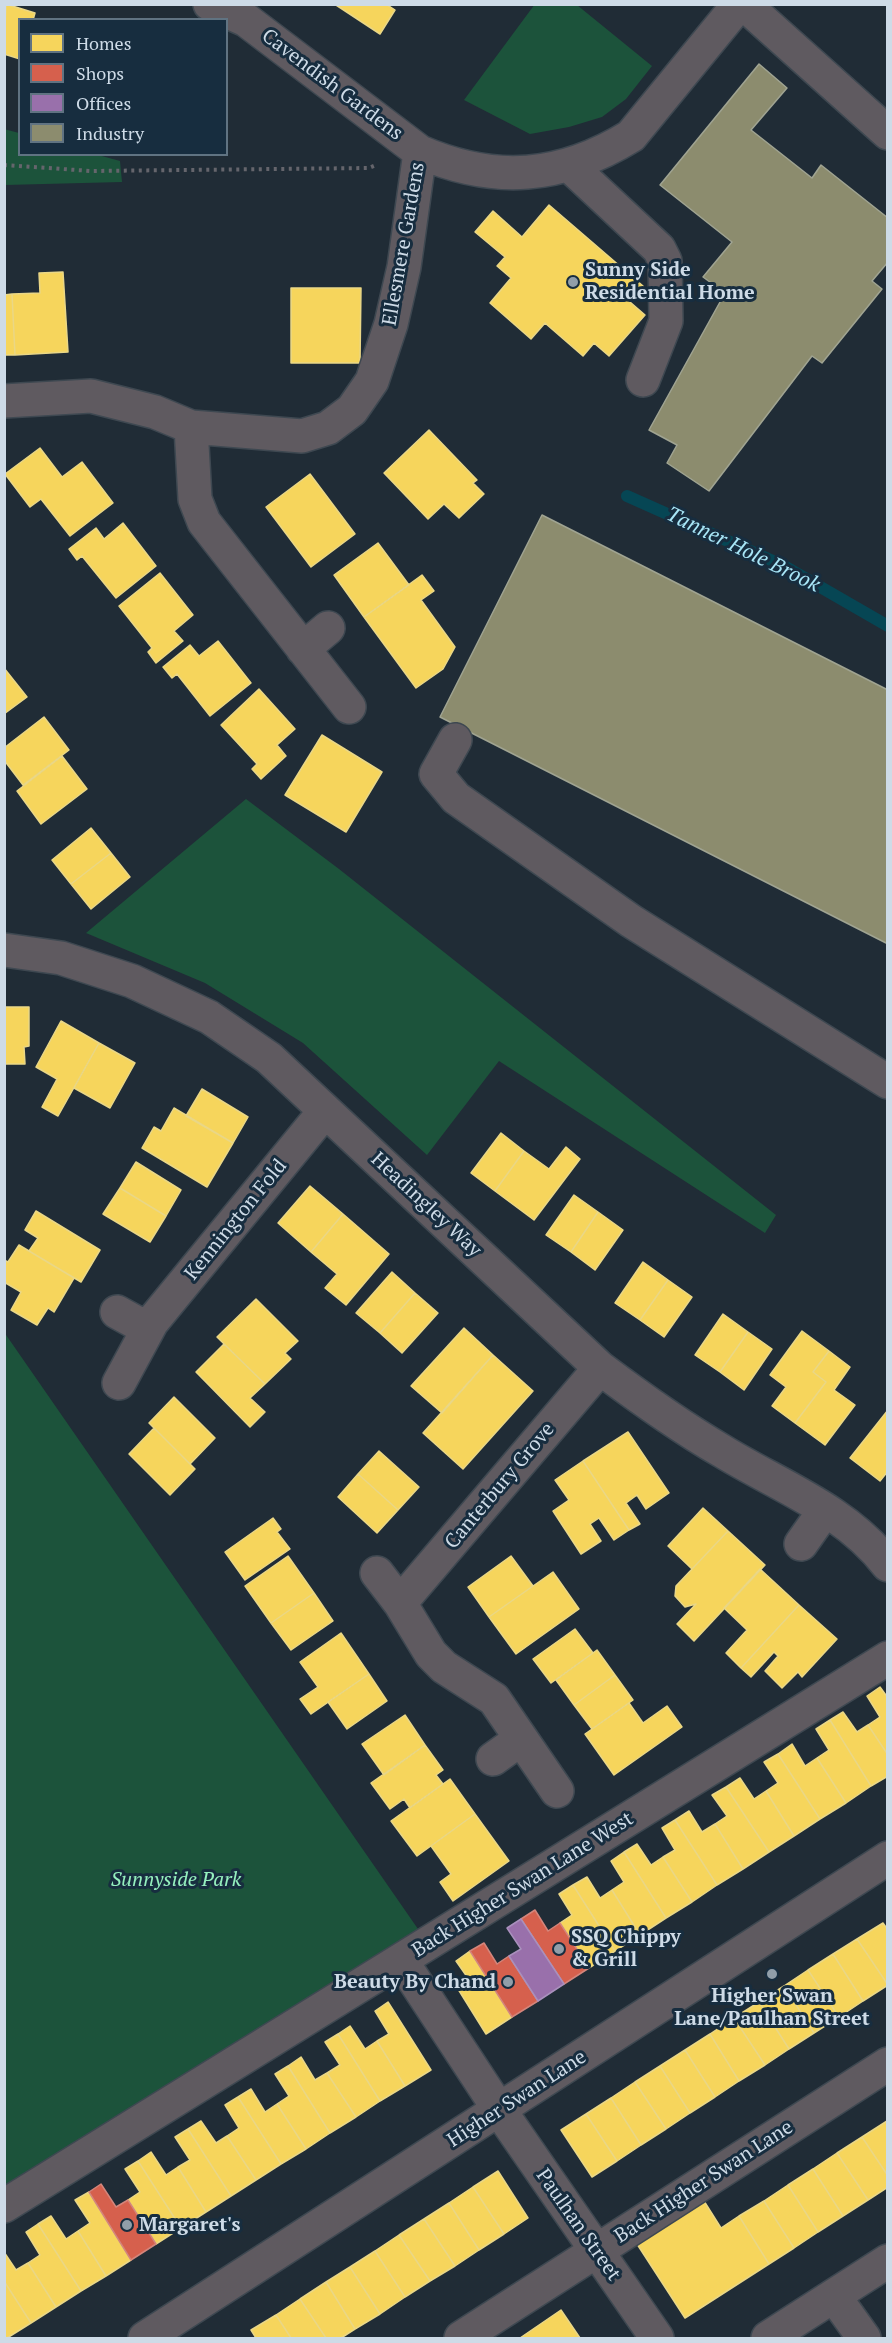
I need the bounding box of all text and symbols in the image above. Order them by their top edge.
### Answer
legend [18,18,228,156]
street label: Cavendish Gardens [257,24,407,146]
text: Homes [76,31,131,55]
text: Shops [76,61,124,85]
text: Offices [76,91,131,115]
text: Industry [76,121,144,145]
street label: Ellesmere Gardens [378,160,430,328]
place label: Sunny Side Residential Home [585,258,755,305]
marker: Sunny Side Residential Home [566,275,580,289]
water label: Tanner Hole Brook [662,502,824,598]
street label: Headingley Way [366,1148,486,1262]
street label: Kennington Fold [180,1155,292,1285]
street label: Canterbury Grove [440,1418,560,1554]
street label: Back Higher Swan Lane West [408,1807,638,1963]
park label: Sunnyside Park [111,1868,241,1892]
place label: SSQ Chippy & Grill [571,1925,681,1972]
marker: SSQ Chippy & Grill [552,1942,566,1956]
marker: Higher Swan Lane/Paulhan Street [765,1967,779,1981]
place label: Beauty By Chand [334,1970,496,1994]
marker: Beauty By Chand [501,1975,515,1989]
place label: Higher Swan Lane/Paulhan Street [674,1984,870,2031]
street label: Higher Swan Lane [443,2045,591,2153]
street label: Back Higher Swan Lane [610,2115,798,2249]
street label: Paulhan Street [530,2164,626,2286]
place label: Margaret's [139,2213,240,2237]
marker: Margaret's [120,2218,134,2232]

